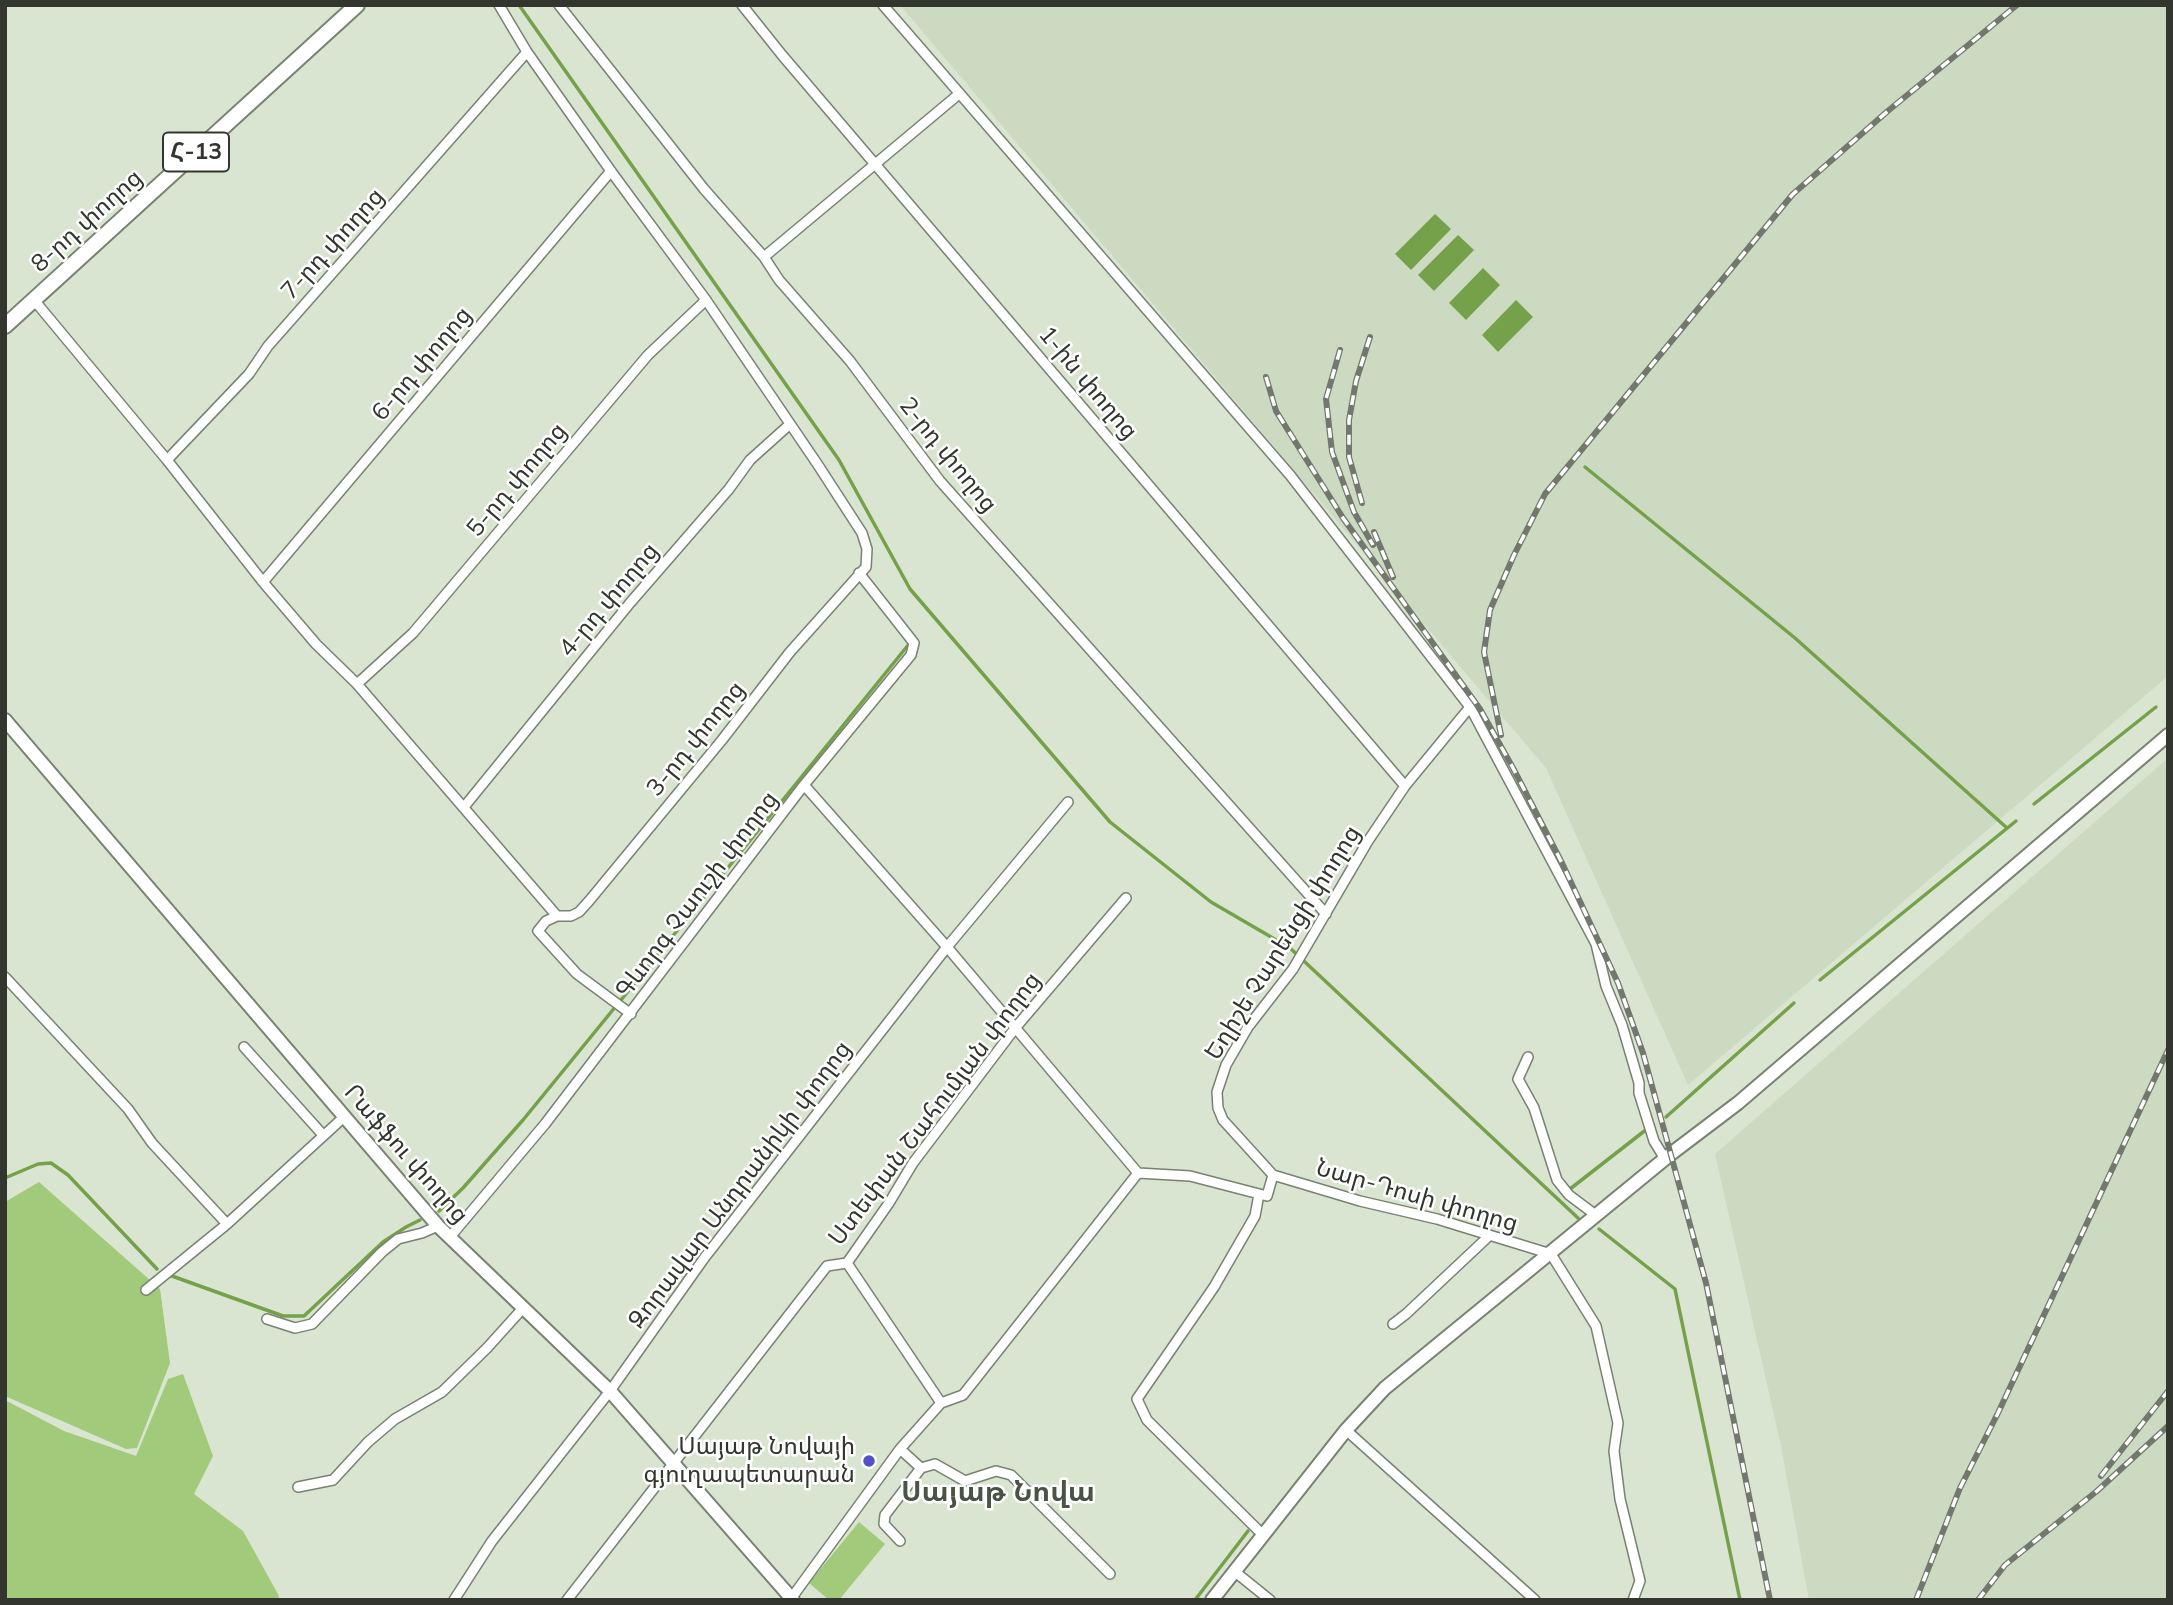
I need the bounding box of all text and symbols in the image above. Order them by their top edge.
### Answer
road number: Հ-13 [163,132,229,172]
street label: 8-րդ փողոց [25,164,149,278]
street label: 7-րդ փողոց [276,182,390,306]
street label: 6-րդ փողոց [366,301,478,427]
street label: 1-ին փողոց [1032,321,1144,445]
street label: 2-րդ փողոց [893,392,1003,518]
street label: 5-րդ փողոց [461,417,573,543]
street label: 4-րդ փողոց [553,537,665,663]
street label: 3-րդ փողոց [641,676,751,802]
street label: Գևորգ Չաուշի փողոց [610,786,784,1004]
street label: Եղիշե Չարենցի փողոց [1199,820,1367,1066]
street label: Ստեփան Շահումյան փողոց [823,967,1047,1251]
street label: Զորավար Անդրանիկի փողոց [622,1035,858,1335]
street label: Րաֆֆու փողոց [338,1079,474,1229]
street label: Նար-Դոսի փողոց [1313,1153,1521,1239]
place label: Սայաթ Նովայի գյուղապետարան [644,1433,855,1489]
marker: Սայաթ Նովայի գյուղապետարան [861,1453,877,1469]
district label: Սայաթ Նովա [901,1476,1095,1510]

